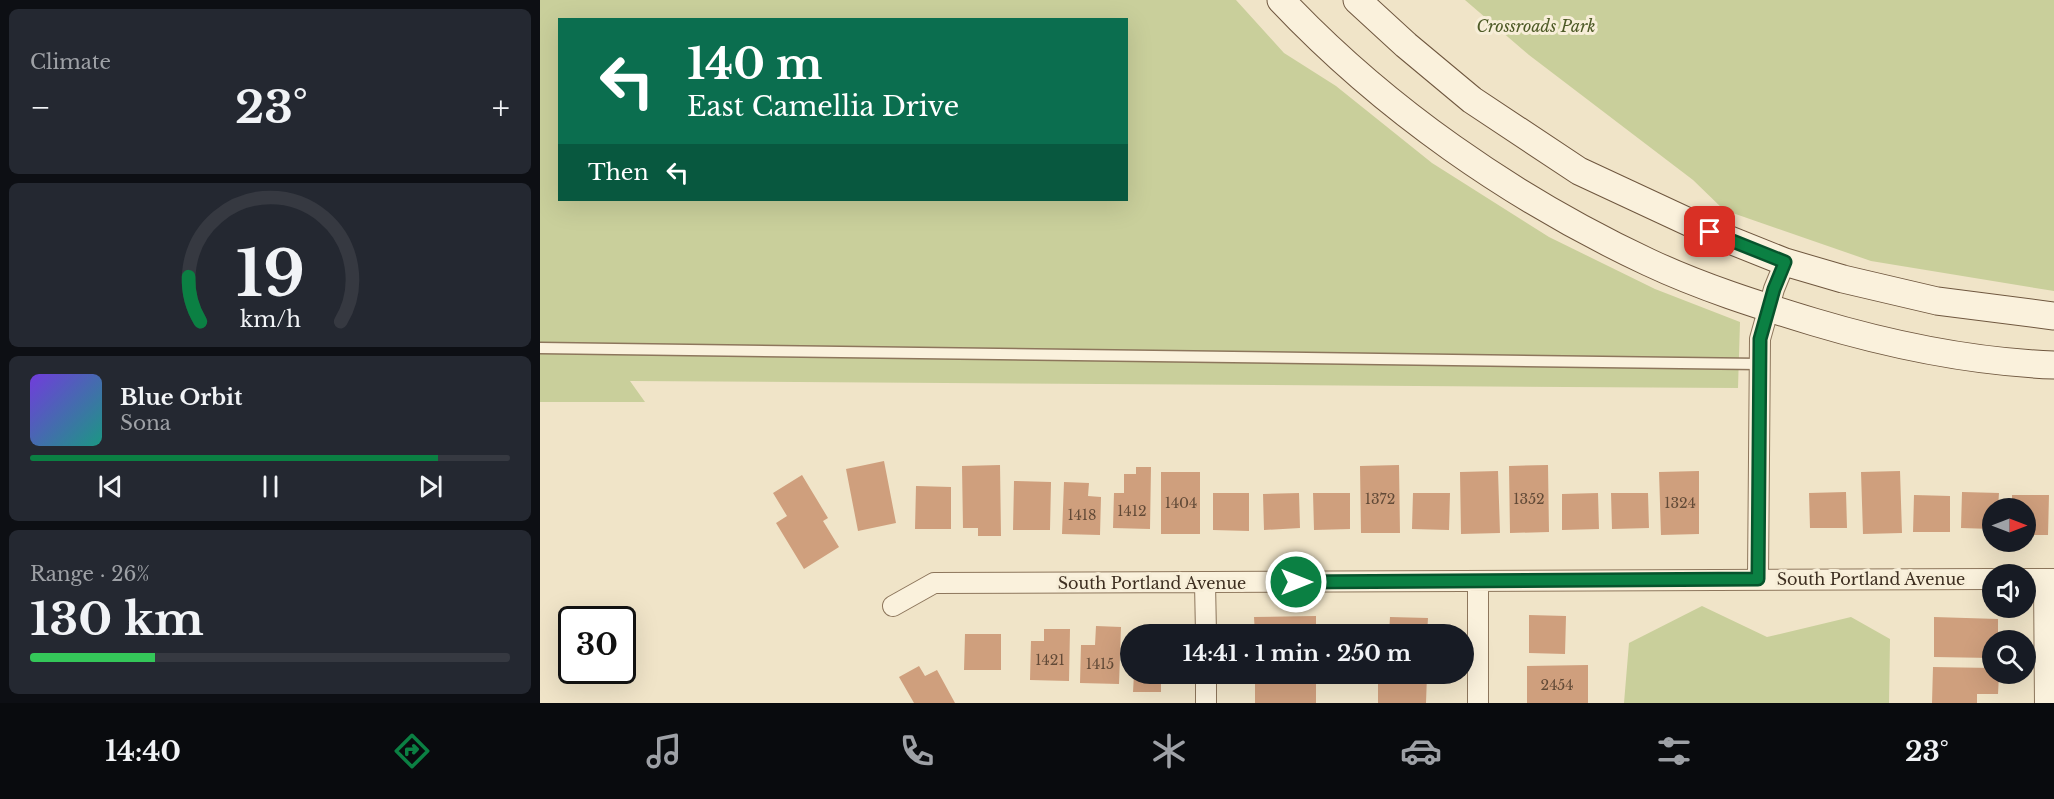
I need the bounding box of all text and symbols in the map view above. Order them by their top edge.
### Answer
park label: Crossroads Park [1476,16,1596,36]
text: 140 m [687,38,823,90]
icon: left [588,42,666,120]
text: Climate [30,50,111,74]
text: 23° [235,79,308,135]
text: − [30,87,51,128]
text: + [492,87,510,128]
text: East Camellia Drive [687,90,959,123]
icon: left [661,156,694,189]
text: Then [588,159,649,186]
pin [1684,206,1735,257]
icon: arrive [1693,215,1726,248]
text: 19 [235,235,305,313]
text: km/h [240,306,301,333]
text: Blue Orbit [120,384,242,411]
text: Sona [120,411,171,435]
icon: previous [94,470,127,503]
icon: pause [254,470,287,503]
icon: next [414,470,447,503]
house number: 1372 [1365,490,1395,508]
house number: 1352 [1513,490,1545,508]
house number: 1404 [1165,494,1197,512]
house number: 1324 [1664,494,1696,512]
north arrow [1982,498,2036,552]
map controls [1982,498,2036,684]
house number: 1412 [1117,502,1147,520]
house number: 1418 [1067,506,1097,524]
position arrow [1264,550,1328,614]
text: Range · 26% [30,562,150,586]
button: sound [1982,564,2036,618]
street label: South Portland Avenue [1777,569,1965,589]
street label: South Portland Avenue [1058,573,1246,593]
text: 130 km [30,591,204,647]
speed limit sign: 30 [558,606,636,684]
button: search [1982,630,2036,684]
text: 14:41 · 1 min · 250 m [1183,640,1411,667]
house number: 1421 [1035,651,1065,669]
house number: 1415 [1086,655,1114,673]
house number: 2454 [1541,676,1573,694]
icon: directions [391,730,433,772]
icon: music [643,730,685,772]
icon: phone [896,730,938,772]
icon: climate [1148,730,1190,772]
icon: car [1400,730,1442,772]
icon: filters [1653,730,1695,772]
text: 14:40 [105,735,181,768]
text: 23° [1905,735,1949,768]

